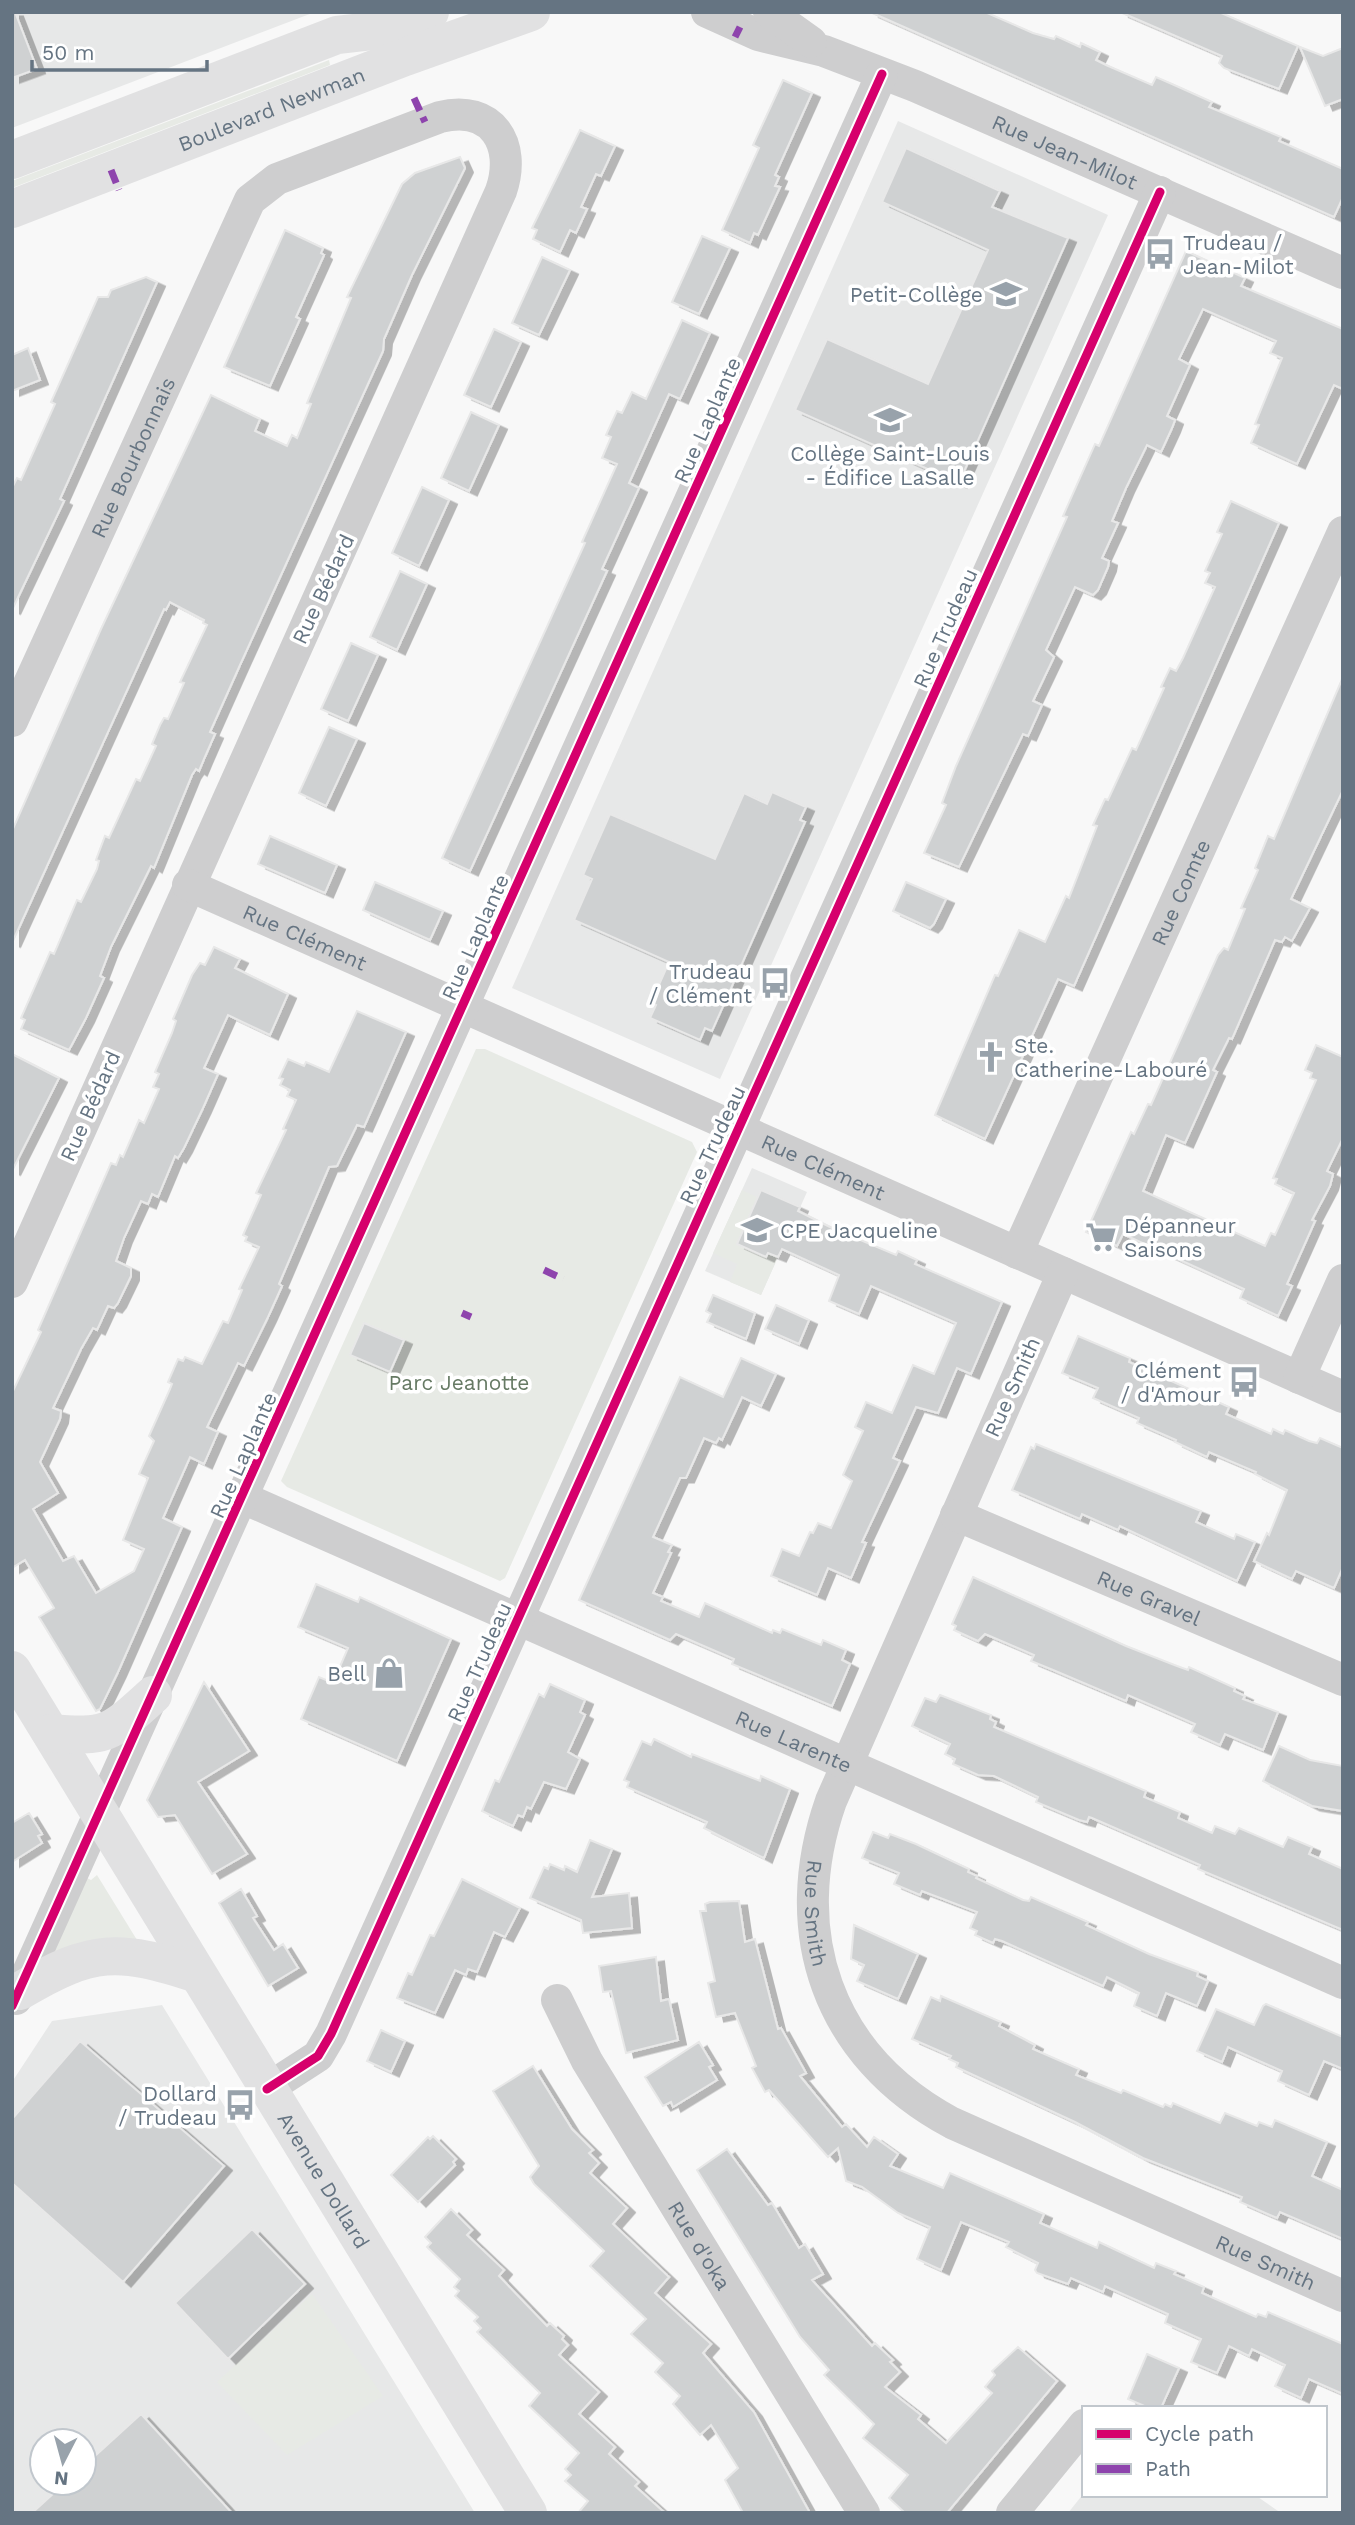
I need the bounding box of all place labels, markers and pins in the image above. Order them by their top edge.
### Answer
place label: Trudeau / Jean-Milot [1183,230,1294,279]
bus stop icon: Trudeau / Jean-Milot [1143,237,1177,271]
school or university icon: Petit-Collège [989,277,1023,311]
place label: Petit-Collège [850,282,983,307]
school or university icon: Collège Saint-Louis - Édifice LaSalle [873,403,907,437]
place label: Collège Saint-Louis - Édifice LaSalle [790,441,990,490]
place label: Trudeau / Clément [649,959,752,1008]
bus stop icon: Trudeau / Clément [758,966,792,1000]
place label: Ste. Catherine-Labouré [1014,1033,1207,1082]
church icon: Ste. Catherine-Labouré [974,1040,1008,1074]
school or university icon: CPE Jacqueline [740,1213,774,1247]
place label: Dépanneur Saisons [1124,1213,1236,1262]
place label: CPE Jacqueline [780,1218,938,1243]
supermarket icon: Dépanneur Saisons [1084,1220,1118,1254]
place label: Clément / d'Amour [1121,1358,1221,1407]
bus stop icon: Clément / d'Amour [1227,1365,1261,1399]
shop icon: Bell [372,1656,406,1690]
place label: Bell [327,1661,367,1686]
place label: Dollard / Trudeau [118,2081,217,2130]
bus stop icon: Dollard / Trudeau [223,2088,257,2122]

